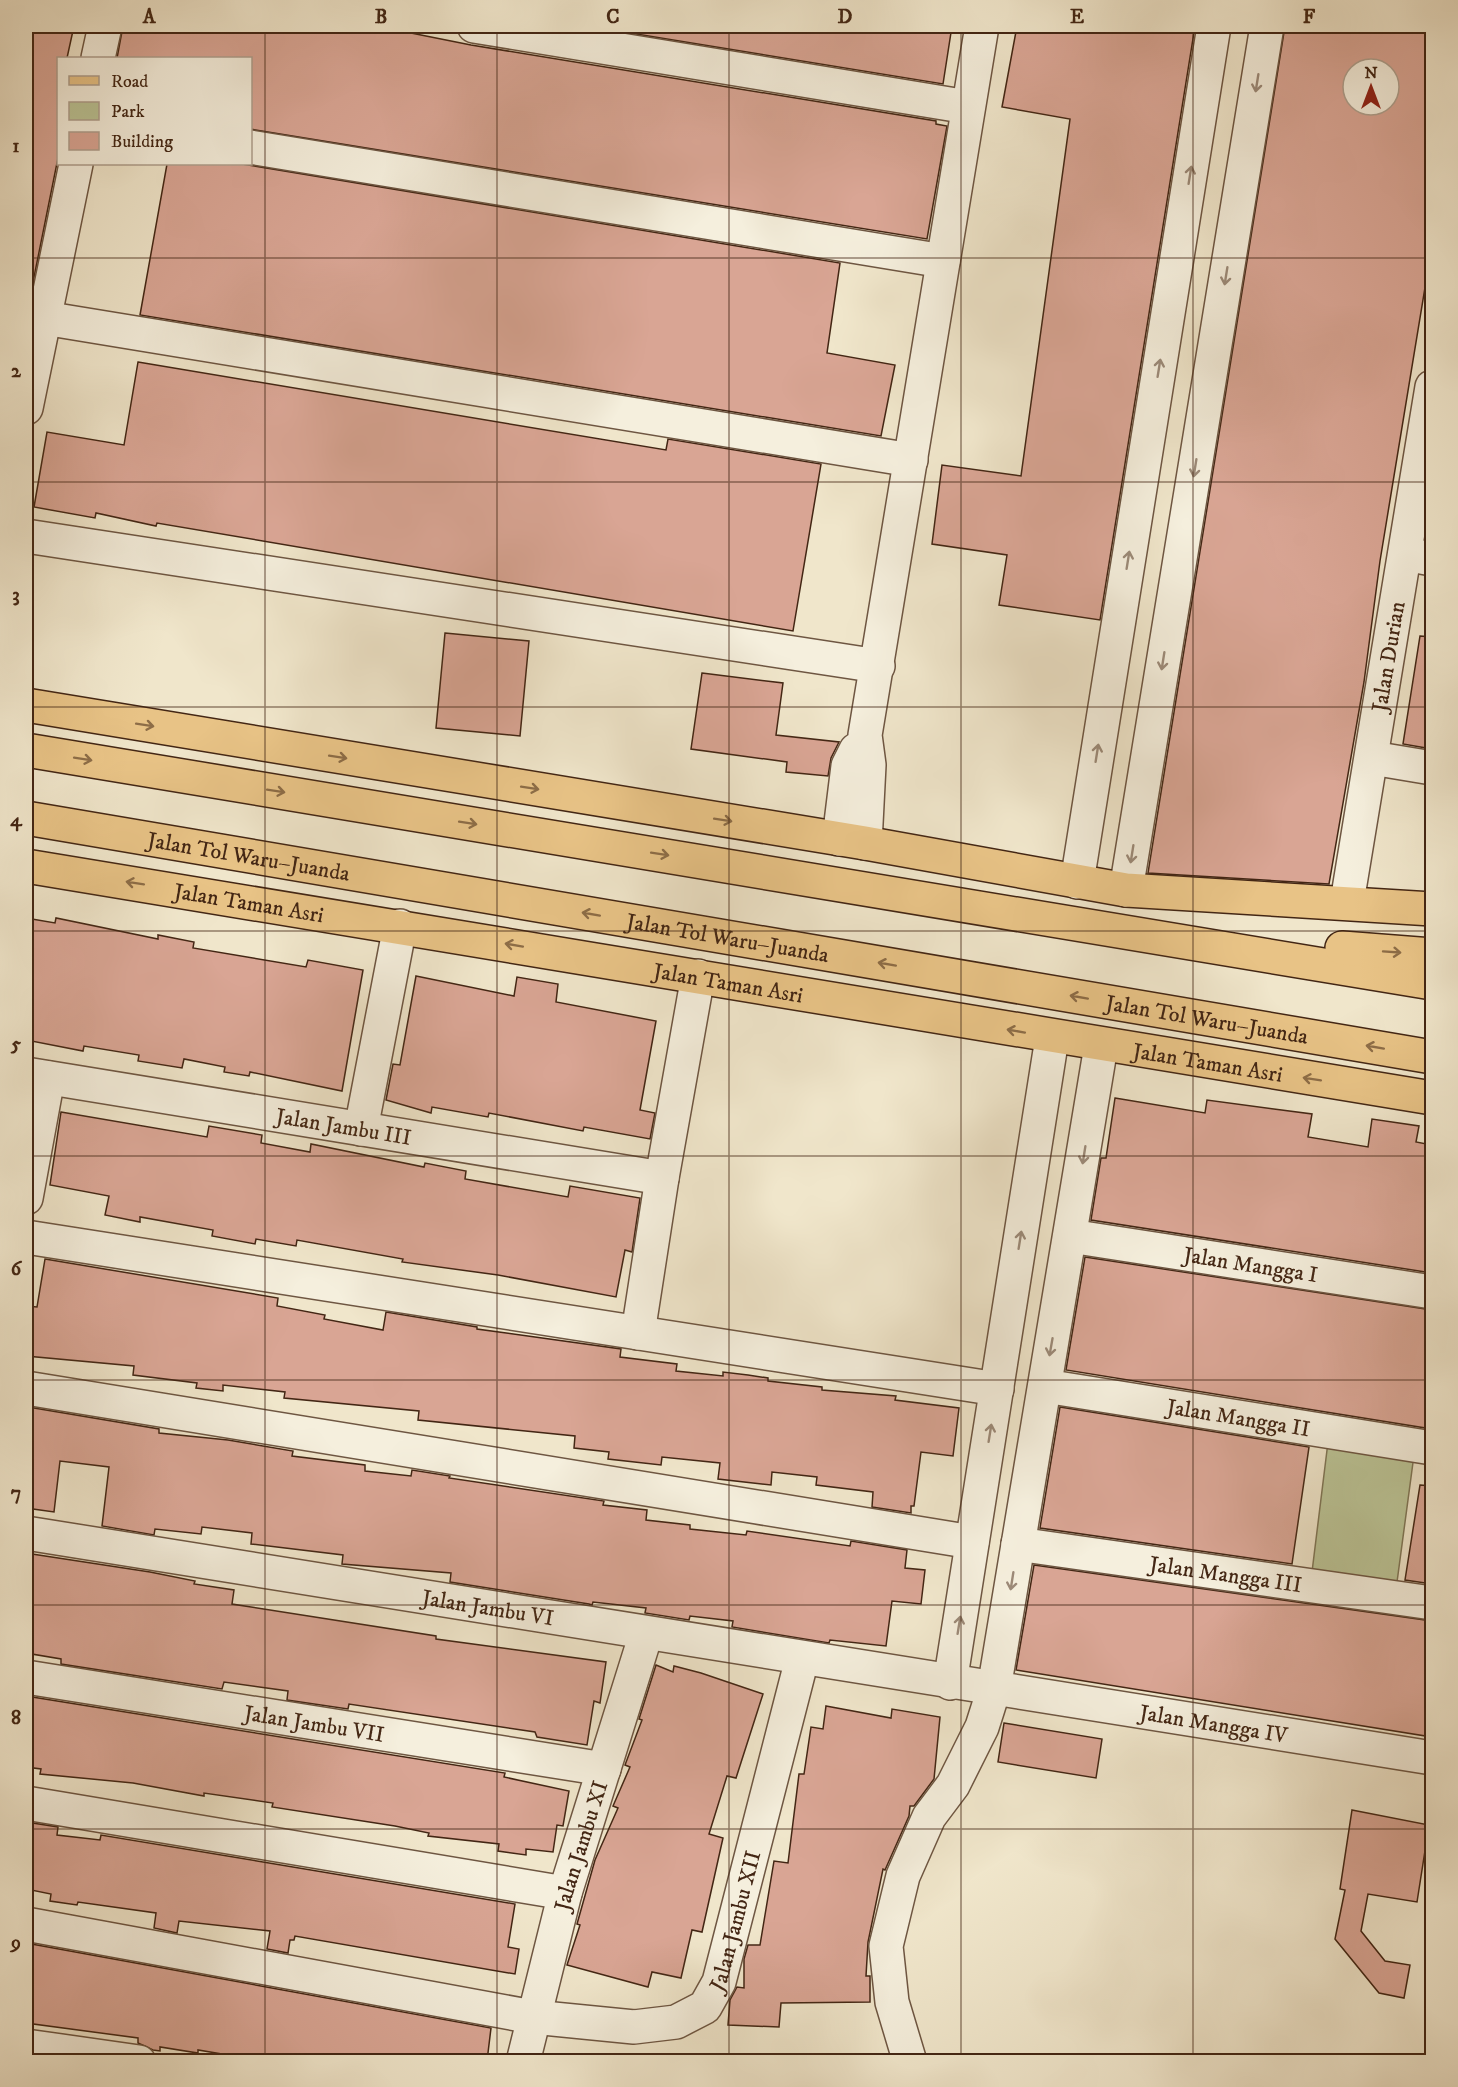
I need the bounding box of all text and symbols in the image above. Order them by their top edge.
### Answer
text: A [142,5,157,30]
text: B [375,5,387,30]
text: C [606,5,620,30]
text: D [838,5,853,30]
text: E [1070,5,1084,30]
text: F [1303,5,1316,30]
legend [57,57,252,165]
north arrow [1341,57,1401,117]
text: N [1364,63,1378,83]
text: Road [111,71,148,93]
one-way arrow [1252,73,1263,93]
text: Park [111,101,145,123]
text: Building [111,131,173,153]
text: 1 [12,134,20,159]
one-way arrow [1184,166,1195,186]
one-way arrow [1220,265,1231,285]
text: 2 [11,359,22,384]
one-way arrow [1153,359,1164,378]
one-way arrow [1189,458,1200,477]
one-way arrow [1123,551,1134,571]
text: 3 [12,583,20,608]
street label: Jalan Durian [1366,599,1412,716]
one-way arrow [1157,650,1168,670]
one-way arrow [135,720,155,731]
one-way arrow [1092,744,1103,763]
one-way arrow [327,751,347,762]
one-way arrow [73,754,93,765]
one-way arrow [520,783,540,794]
one-way arrow [265,786,285,797]
text: 4 [10,808,23,833]
one-way arrow [712,815,732,826]
one-way arrow [458,817,477,828]
street label: Jalan Tol Waru–Juanda [143,827,352,888]
one-way arrow [1126,844,1137,864]
one-way arrow [650,849,670,860]
one-way arrow [125,878,145,889]
street label: Jalan Taman Asri [170,878,326,929]
one-way arrow [582,908,601,919]
street label: Jalan Tol Waru–Juanda [622,908,832,969]
one-way arrow [504,939,524,950]
one-way arrow [1382,947,1402,958]
street label: Jalan Taman Asri [649,958,805,1010]
one-way arrow [877,958,897,969]
street label: Jalan Tol Waru–Juanda [1102,989,1311,1051]
one-way arrow [1070,991,1089,1002]
one-way arrow [1007,1026,1027,1037]
text: 5 [10,1032,21,1057]
street label: Jalan Taman Asri [1129,1038,1284,1089]
one-way arrow [1365,1041,1385,1052]
one-way arrow [1303,1073,1323,1084]
street label: Jalan Jambu III [272,1103,413,1152]
one-way arrow [1078,1144,1089,1164]
one-way arrow [1015,1231,1026,1250]
street label: Jalan Mangga I [1180,1241,1320,1289]
text: 6 [11,1257,23,1282]
one-way arrow [1046,1337,1057,1356]
street label: Jalan Mangga II [1163,1393,1312,1443]
one-way arrow [984,1423,995,1443]
text: 7 [11,1481,21,1506]
street label: Jalan Mangga III [1146,1551,1304,1599]
one-way arrow [1006,1570,1017,1590]
street label: Jalan Jambu VI [418,1584,556,1632]
one-way arrow [954,1616,965,1636]
street label: Jalan Mangga IV [1136,1699,1291,1750]
street label: Jalan Jambu VII [240,1700,386,1749]
text: 8 [11,1706,21,1731]
street label: Jalan Jambu XI [549,1778,614,1916]
street label: Jalan Jambu XII [703,1848,767,1998]
text: 9 [9,1931,21,1956]

